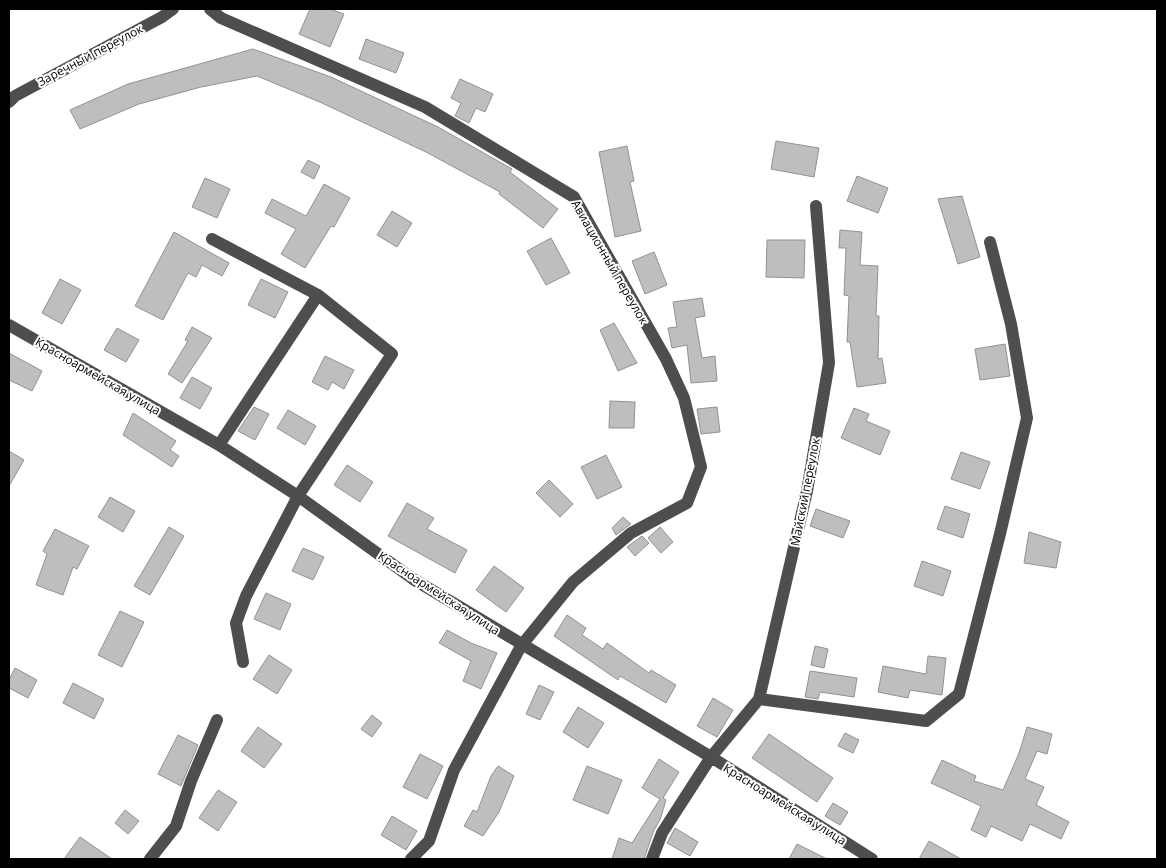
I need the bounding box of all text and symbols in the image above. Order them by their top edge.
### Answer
street label: Заречный переулок [34,20,146,90]
street label: Авиационный переулок [567,197,653,328]
street label: Красноармейская улица [32,333,164,419]
street label: Майский переулок [786,436,824,548]
street label: Красноармейская улица [375,547,503,639]
street label: Красноармейская улица [720,759,850,849]

